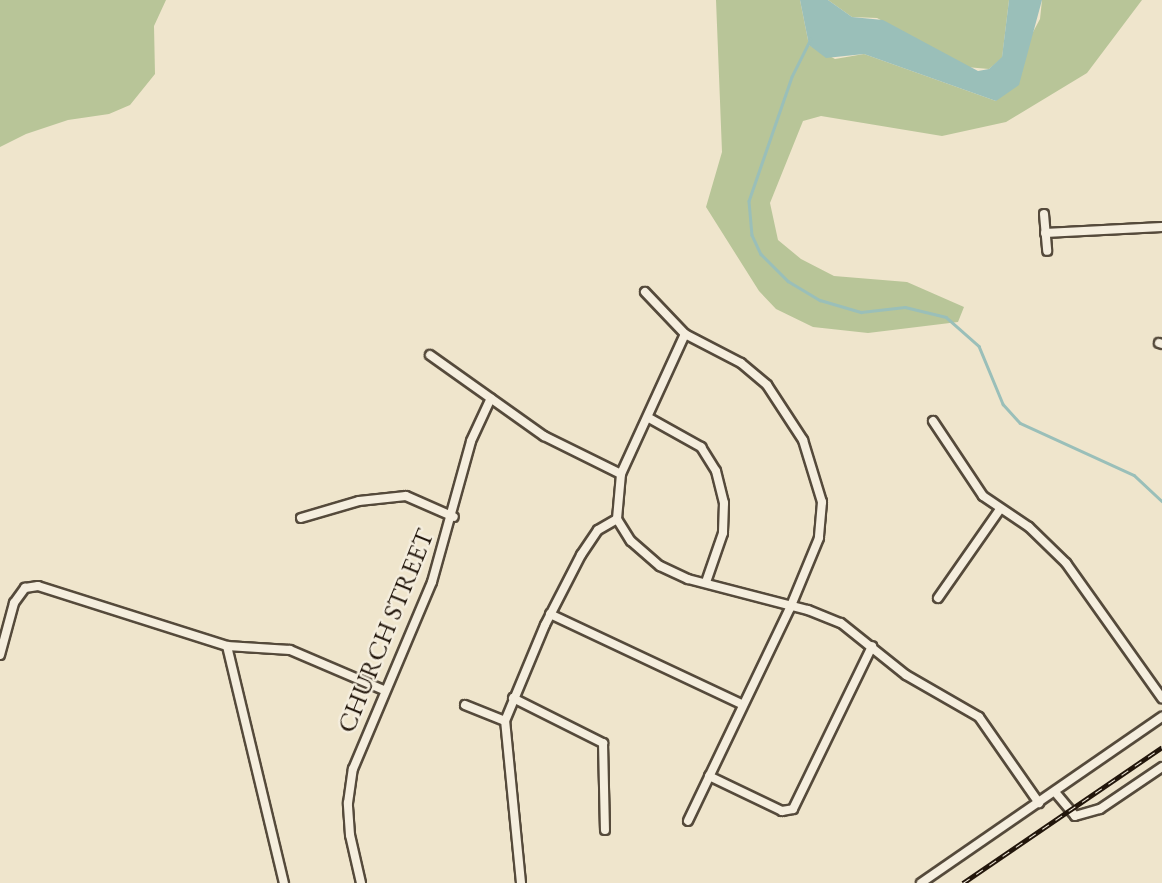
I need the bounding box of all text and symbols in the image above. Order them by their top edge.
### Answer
street label: CHURCH STREET [331,525,441,737]

